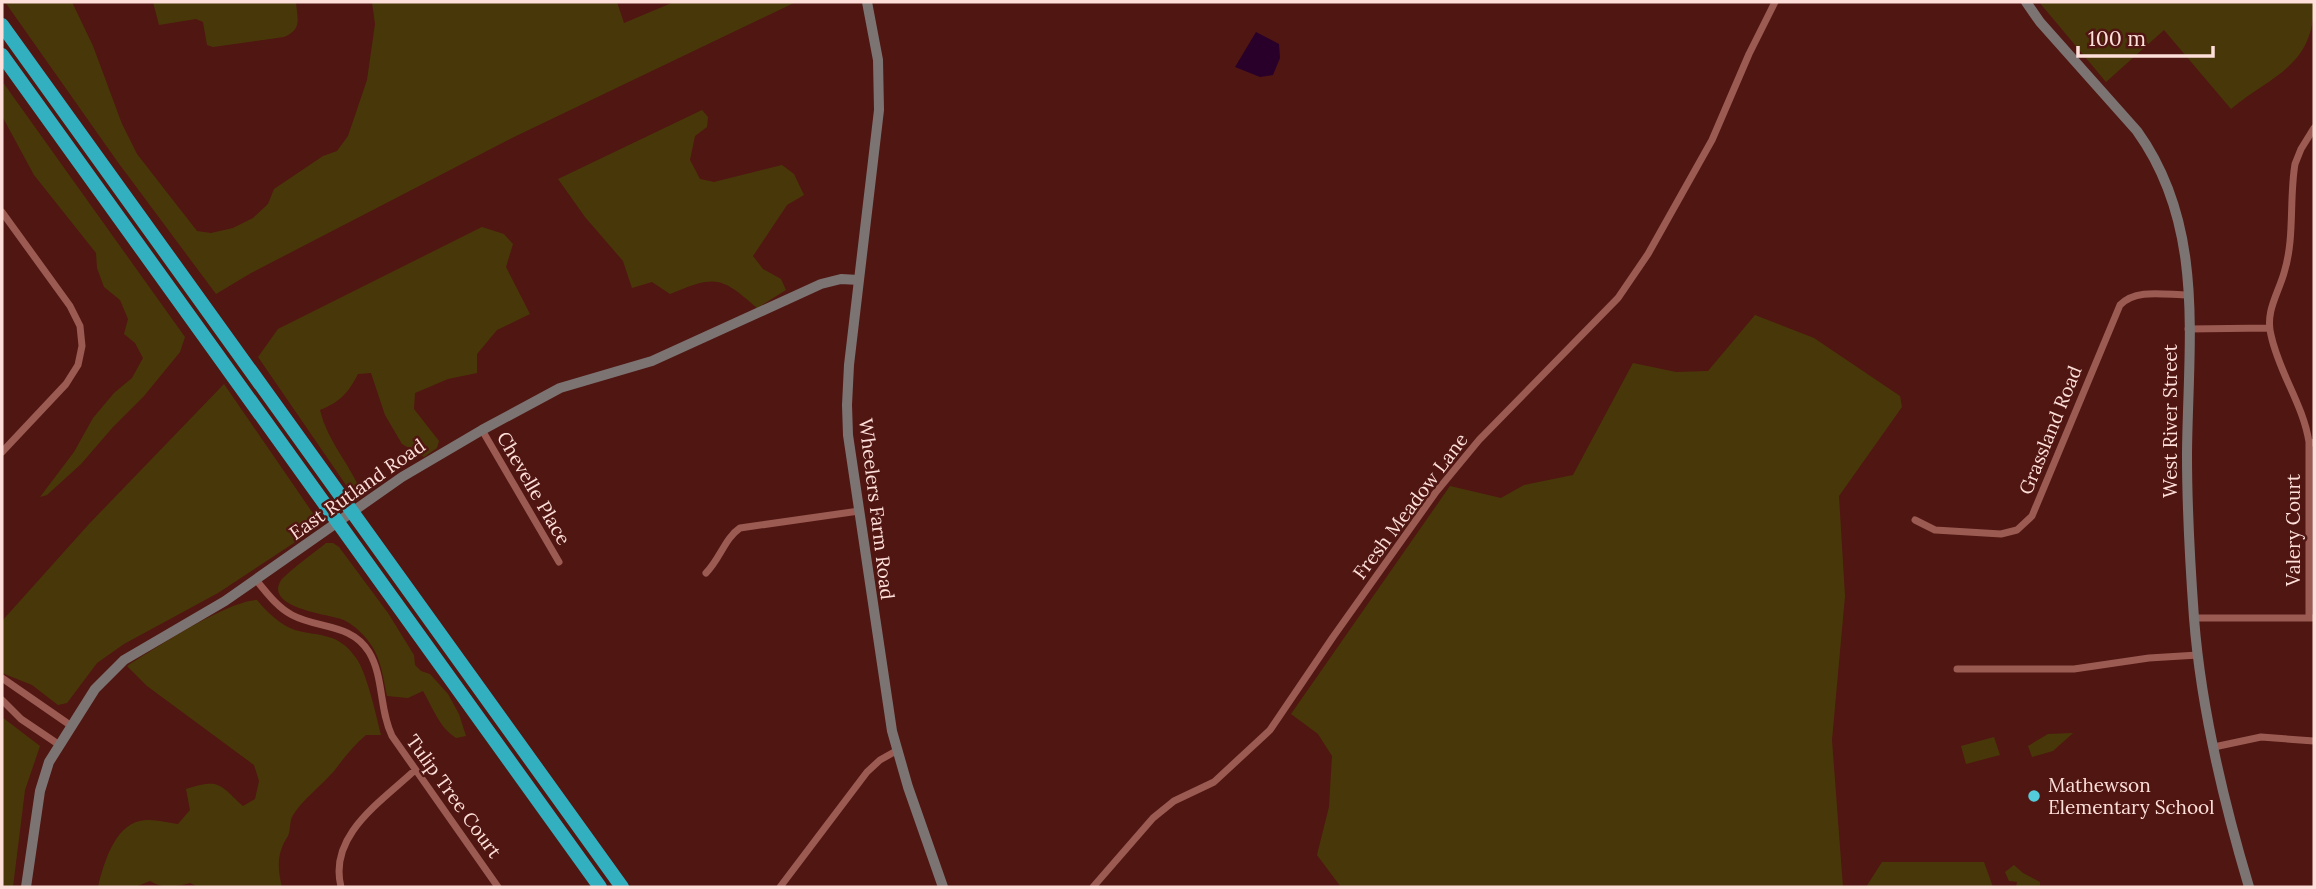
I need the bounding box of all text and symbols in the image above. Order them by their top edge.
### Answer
scale bar [2078,14,2213,58]
text: 100 m [2088,25,2146,52]
street label: West River Street [2158,343,2182,498]
street label: Grassland Road [2013,362,2087,498]
street label: Wheelers Farm Road [854,417,900,601]
street label: Chevelle Place [492,427,576,549]
street label: Fresh Meadow Lane [1347,428,1473,584]
street label: East Rutland Road [284,433,430,545]
street label: Valery Court [2281,473,2305,587]
street label: Tulip Tree Court [401,729,507,863]
place label: Mathewson Elementary School [2048,773,2214,819]
marker: Mathewson Elementary School [2026,788,2042,804]

